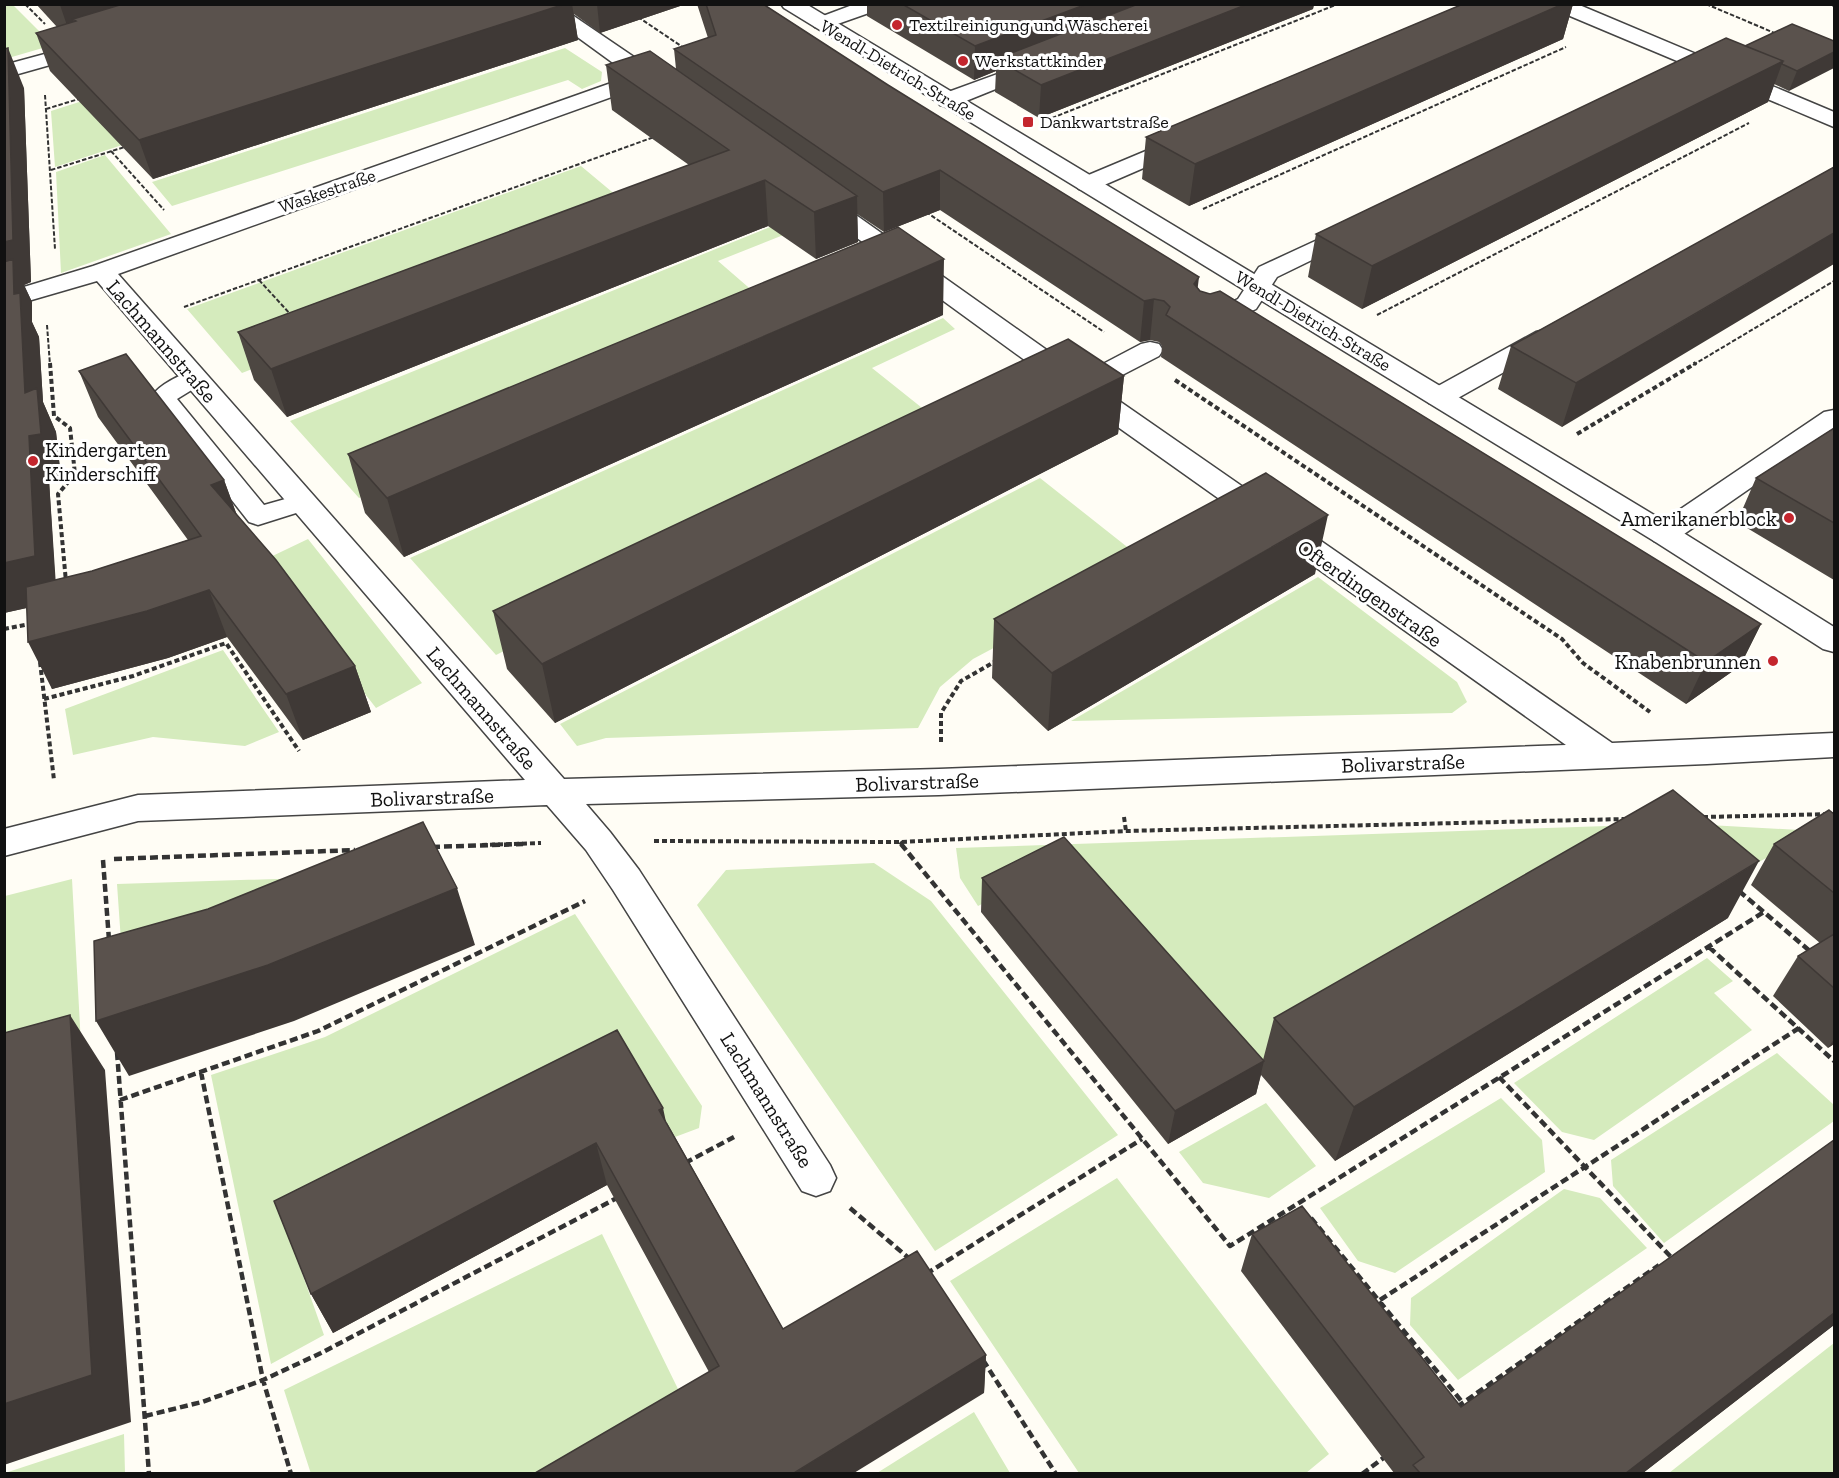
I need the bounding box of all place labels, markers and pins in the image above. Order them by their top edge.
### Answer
place label: Textilreinigung und Wäscherei [909,14,1148,36]
marker: Textilreinigung und Wäscherei [890,18,904,32]
place label: Werkstattkinder [975,50,1103,72]
marker: Werkstattkinder [956,54,970,68]
place label: Dankwartstraße [1040,111,1169,133]
marker: Dankwartstraße [1021,115,1035,129]
place label: Kindergarten Kinderschiff [45,437,167,486]
marker: Kindergarten Kinderschiff [26,454,40,468]
place label: Amerikanerblock [1621,506,1777,531]
marker: Amerikanerblock [1782,511,1796,525]
place label: Knabenbrunnen [1614,649,1761,674]
marker: Knabenbrunnen [1766,654,1780,668]

